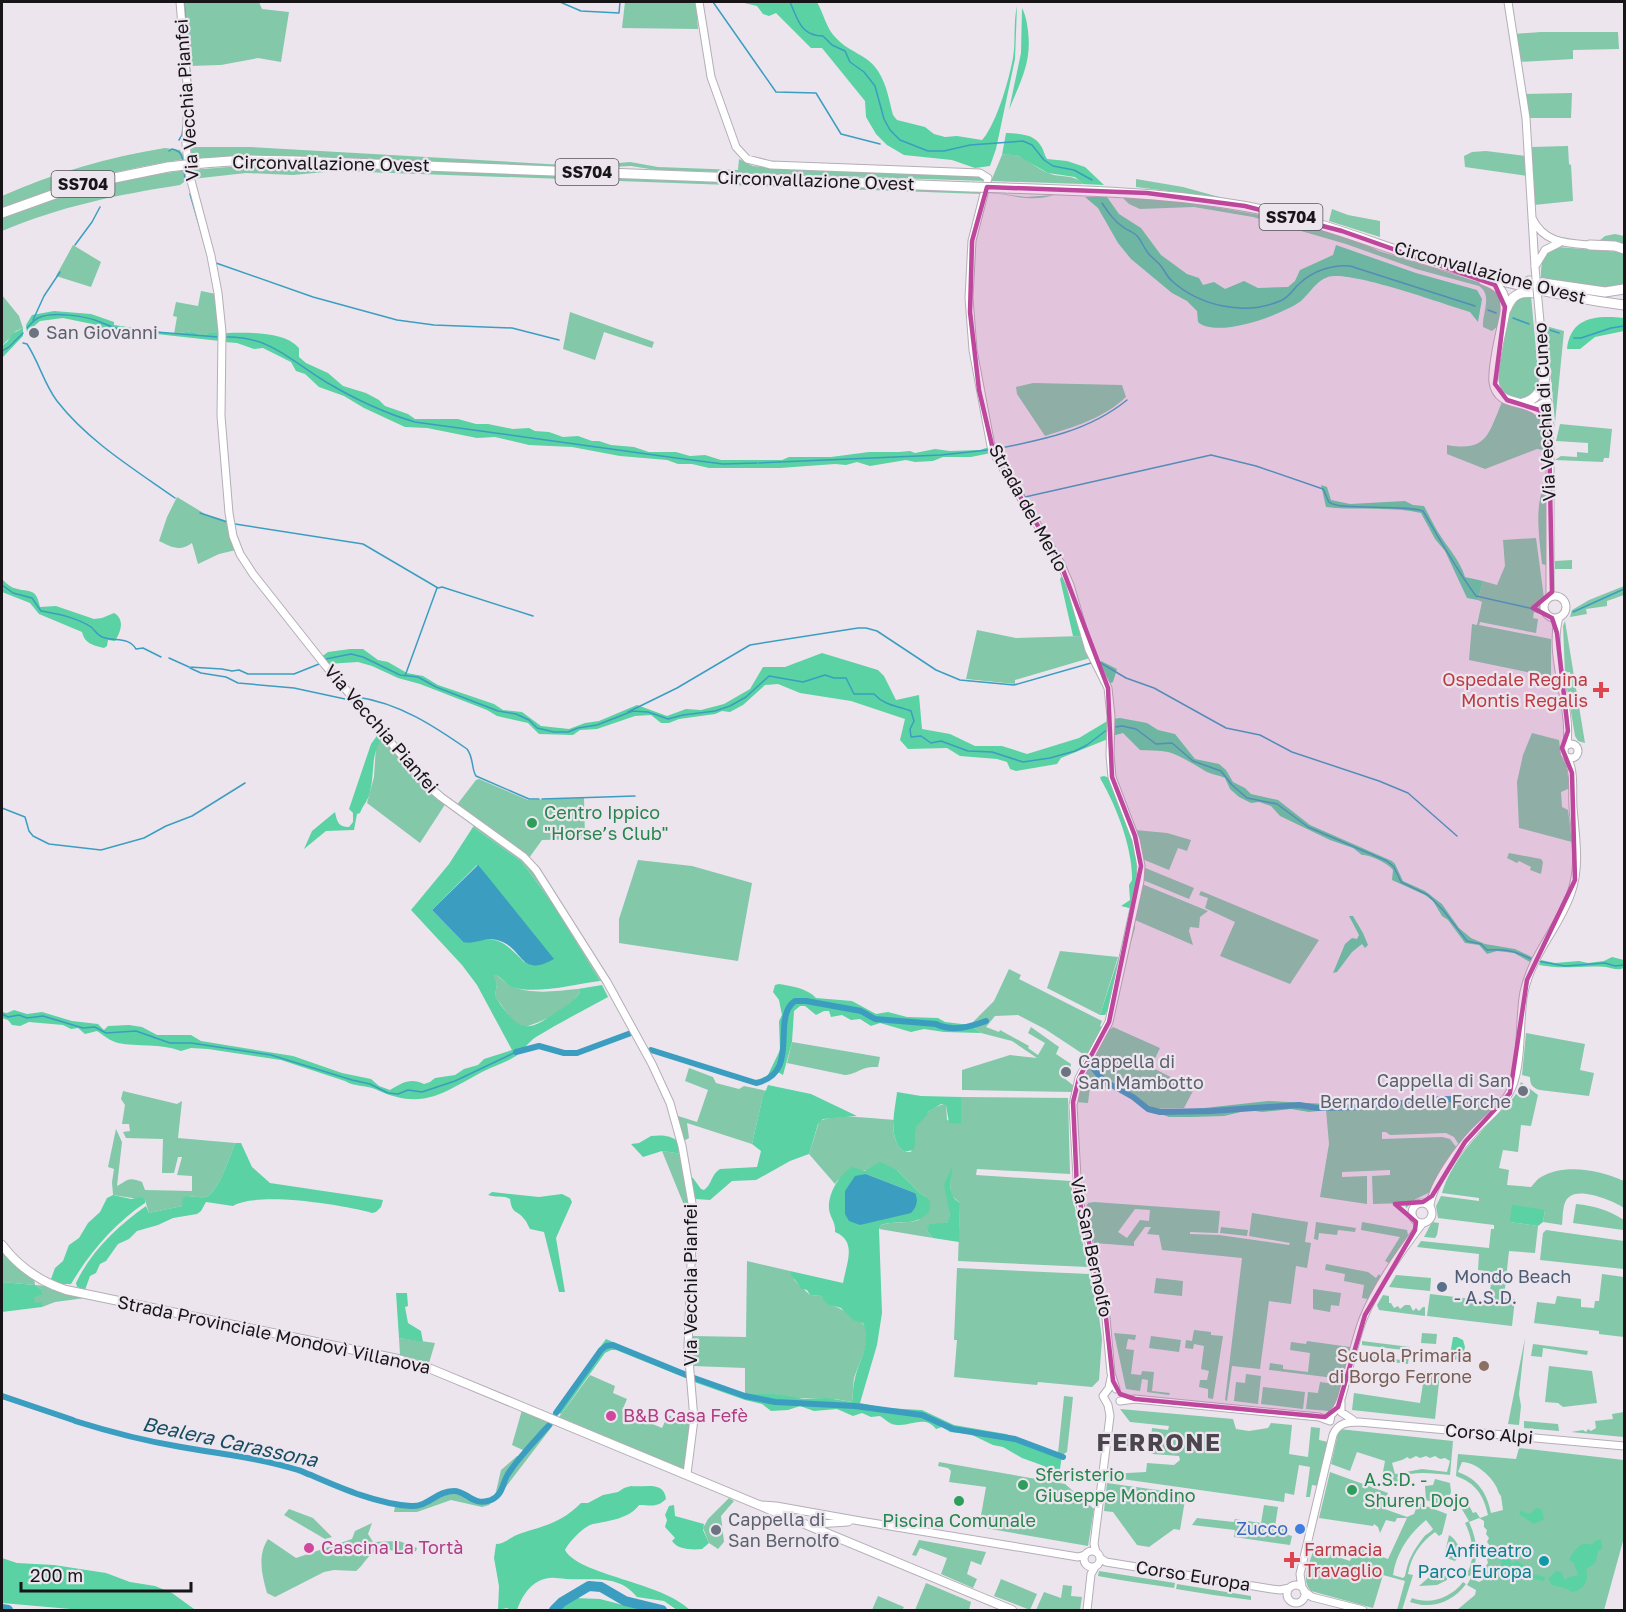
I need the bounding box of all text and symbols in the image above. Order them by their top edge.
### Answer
street label: Via Vecchia Pianfei [169,18,203,182]
street label: Circonvallazione Ovest [232,150,430,176]
road number: SS704 [556,159,618,185]
street label: Circonvallazione Ovest [717,166,915,194]
road number: SS704 [52,171,115,197]
road number: SS704 [1260,204,1322,230]
street label: Circonvallazione Ovest [1392,236,1589,308]
place label: San Giovanni [46,321,158,343]
street label: Via Vecchia di Cuneo [1528,322,1560,502]
marker: San Giovanni [27,326,41,340]
street label: Strada del Merlo [985,440,1073,575]
street label: Via Vecchia Pianfei [320,660,443,797]
place label: Ospedale Regina Montis Regalis [1442,668,1588,711]
marker: Ospedale Regina Montis Regalis [1592,681,1610,699]
place label: Centro Ippico "Horse’s Club" [544,801,669,844]
marker: Centro Ippico "Horse’s Club" [525,816,539,830]
place label: Cappella di San Mambotto [1078,1050,1204,1093]
marker: Cappella di San Mambotto [1059,1065,1073,1079]
place label: Cappella di San Bernardo delle Forche [1320,1069,1511,1112]
marker: Cappella di San Bernardo delle Forche [1516,1084,1530,1098]
street label: Via San Bernolfo [1066,1175,1118,1319]
street label: Via Vecchia Pianfei [679,1204,701,1366]
place label: Mondo Beach - A.S.D. [1454,1265,1571,1308]
marker: Mondo Beach - A.S.D. [1435,1280,1449,1294]
street label: Strada Provinciale Mondovì Villanova [116,1290,433,1378]
place label: Scuola Primaria di Borgo Ferrone [1328,1344,1472,1387]
marker: Scuola Primaria di Borgo Ferrone [1477,1359,1491,1373]
place label: B&B Casa Fefè [623,1404,748,1426]
marker: B&B Casa Fefè [604,1409,618,1423]
water label: Bealera Carassona [140,1411,321,1471]
street label: Corso Alpi [1444,1418,1534,1448]
district label: FERRONE [1097,1427,1221,1456]
place label: Sferisterio Giuseppe Mondino [1035,1463,1196,1506]
place label: A.S.D. - Shuren Dojo [1364,1468,1469,1511]
marker: Sferisterio Giuseppe Mondino [1016,1478,1030,1492]
marker: A.S.D. - Shuren Dojo [1345,1483,1359,1497]
marker: Piscina Comunale [952,1494,966,1508]
place label: Cappella di San Bernolfo [728,1508,839,1551]
place label: Piscina Comunale [882,1509,1036,1531]
place label: Zucco [1236,1517,1288,1539]
marker: Zucco [1293,1522,1307,1536]
marker: Cappella di San Bernolfo [709,1523,723,1537]
place label: Cascina La Tortà [321,1536,464,1558]
place label: Farmacia Travaglio [1304,1538,1382,1581]
place label: Anfiteatro Parco Europa [1418,1539,1532,1582]
marker: Cascina La Tortà [302,1541,316,1555]
marker: Farmacia Travaglio [1285,1553,1299,1567]
marker: Anfiteatro Parco Europa [1537,1554,1551,1568]
scale bar [21,1555,190,1593]
street label: Corso Europa [1134,1555,1252,1595]
text: 200 m [30,1564,83,1586]

